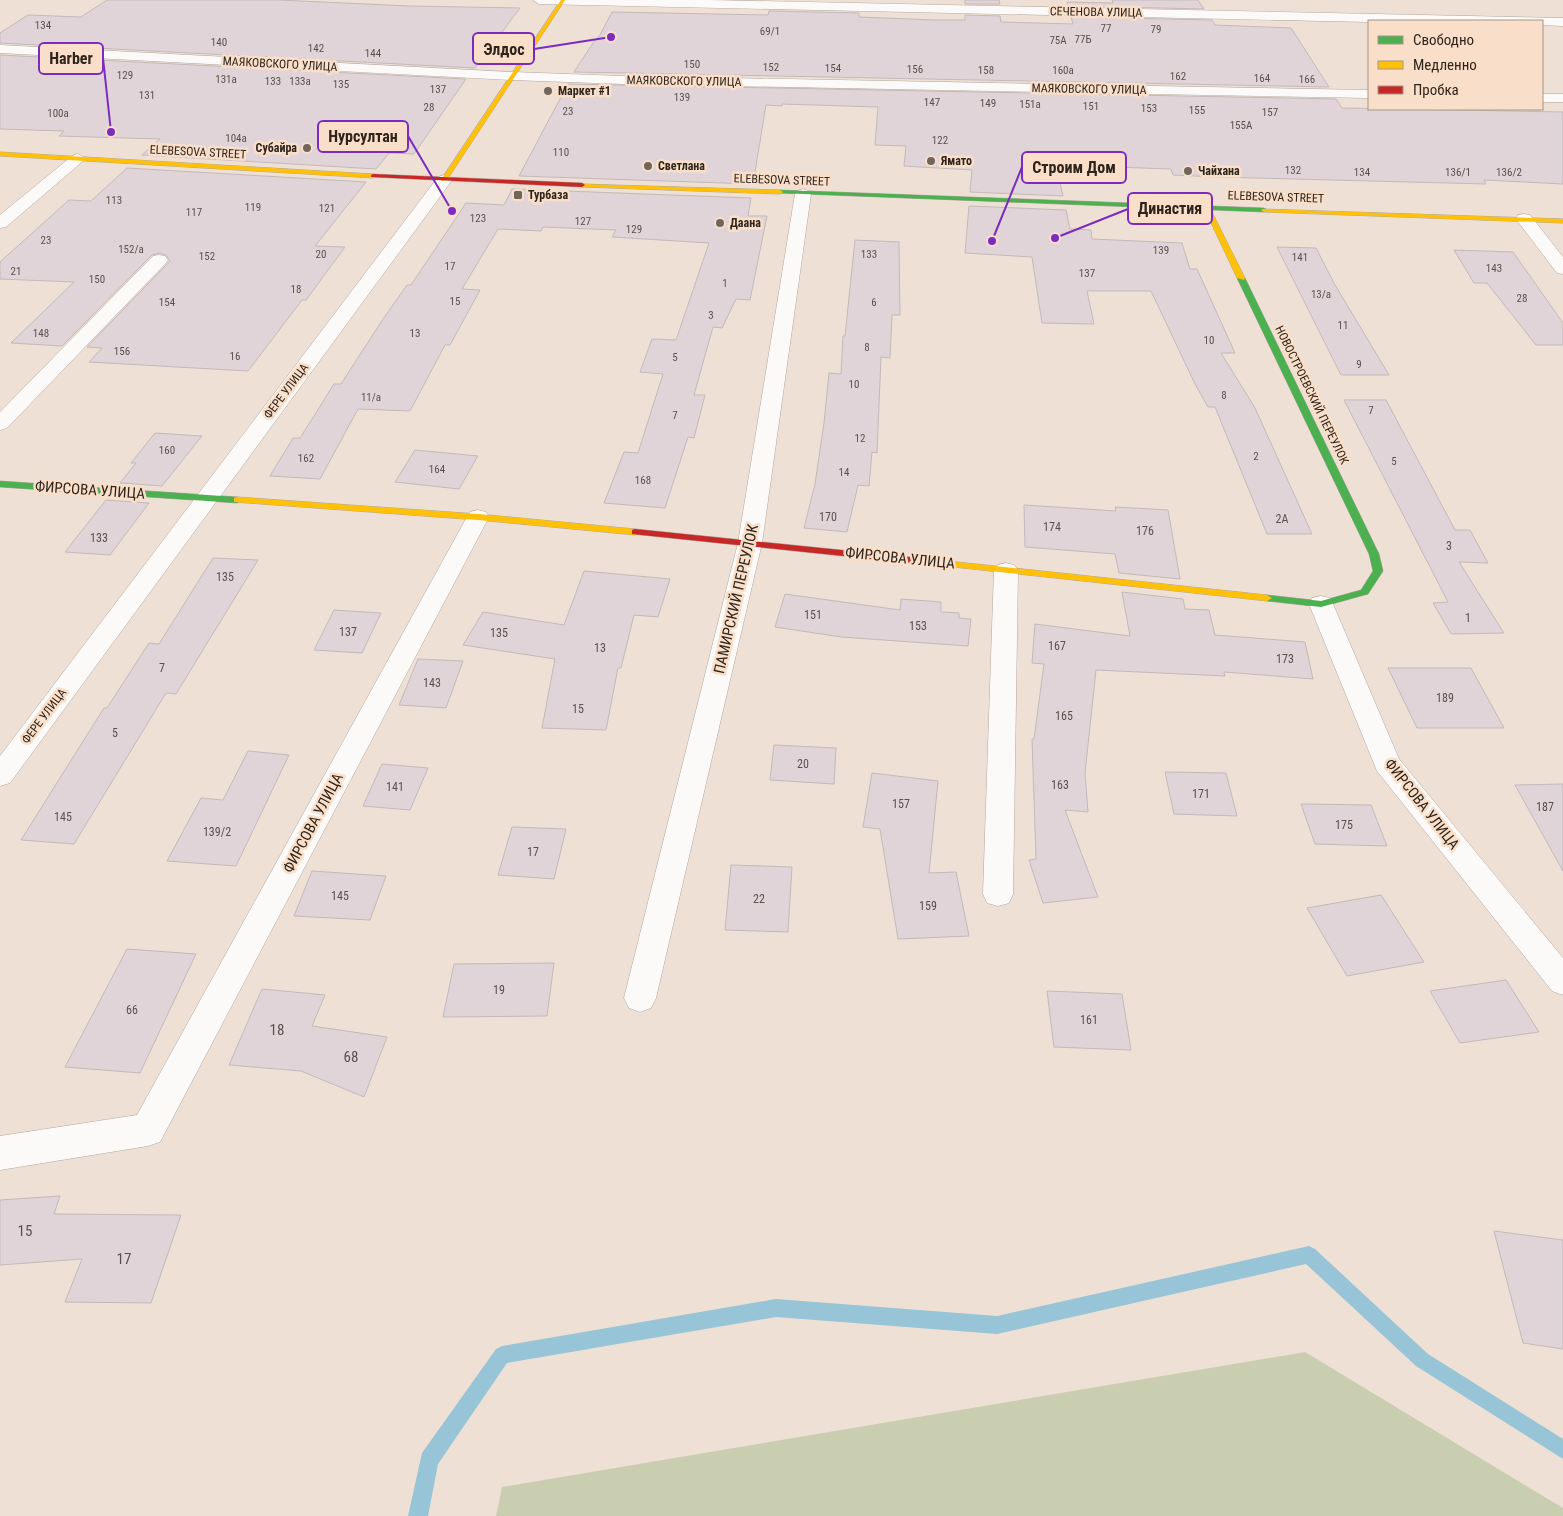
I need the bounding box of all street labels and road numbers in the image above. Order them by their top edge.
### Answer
street label: СЕЧЕНОВА УЛИЦА [1050,4,1142,20]
street label: МАЯКОВСКОГО УЛИЦА [222,54,338,74]
street label: МАЯКОВСКОГО УЛИЦА [626,73,742,89]
street label: МАЯКОВСКОГО УЛИЦА [1031,81,1147,97]
street label: ELEBESOVA STREET [149,142,247,162]
street label: ELEBESOVA STREET [734,171,830,189]
street label: ELEBESOVA STREET [1228,188,1324,206]
street label: НОВОСТРОЕВСКИЙ ПЕРЕУЛОК [1272,323,1353,467]
street label: ФЕРЕ УЛИЦА [261,361,311,421]
street label: ФИРСОВА УЛИЦА [34,477,146,503]
street label: ПАМИРСКИЙ ПЕРЕУЛОК [710,522,762,675]
street label: ФИРСОВА УЛИЦА [844,543,956,573]
street label: ФЕРЕ УЛИЦА [19,686,69,746]
street label: ФИРСОВА УЛИЦА [1381,755,1463,853]
street label: ФИРСОВА УЛИЦА [279,770,347,876]

